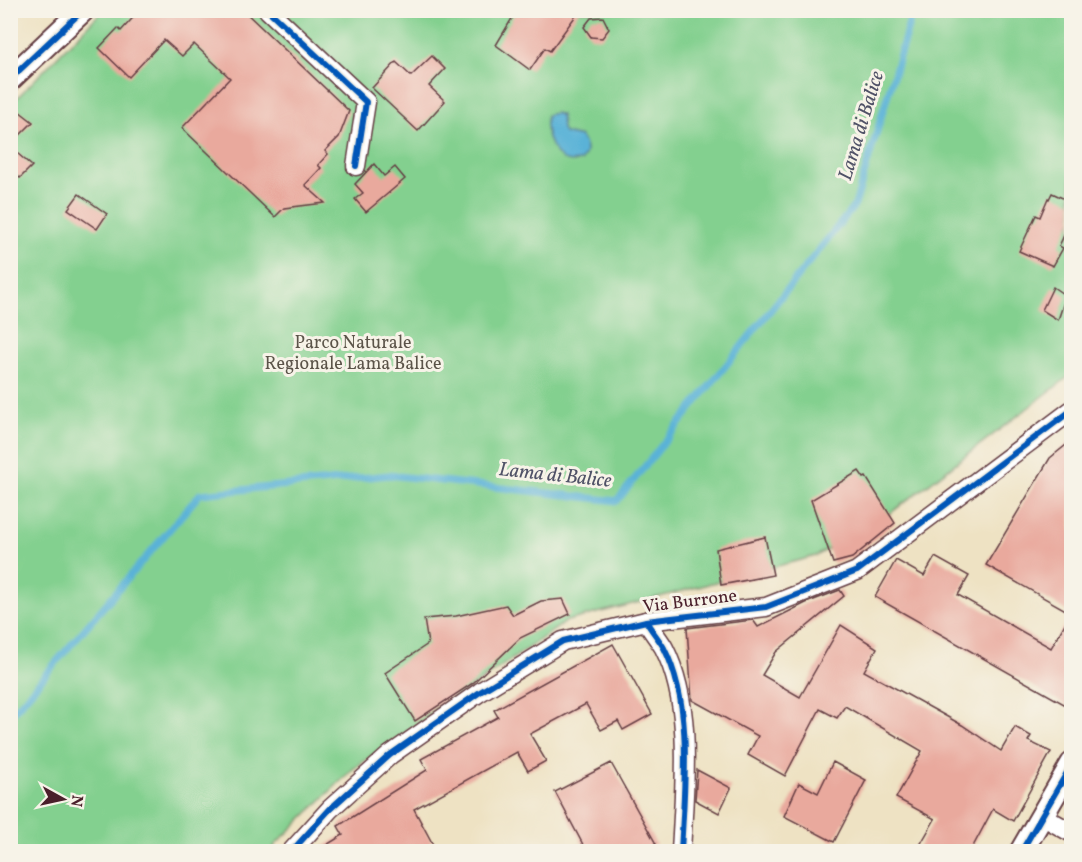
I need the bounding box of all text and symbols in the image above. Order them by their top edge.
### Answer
water label: Lama di Balice [832,67,892,184]
park label: Parco Naturale Regionale Lama Balice [265,331,442,377]
water label: Lama di Balice [497,456,613,496]
street label: Via Burrone [641,584,739,620]
north arrow [33,769,93,829]
text: N [64,794,88,808]

